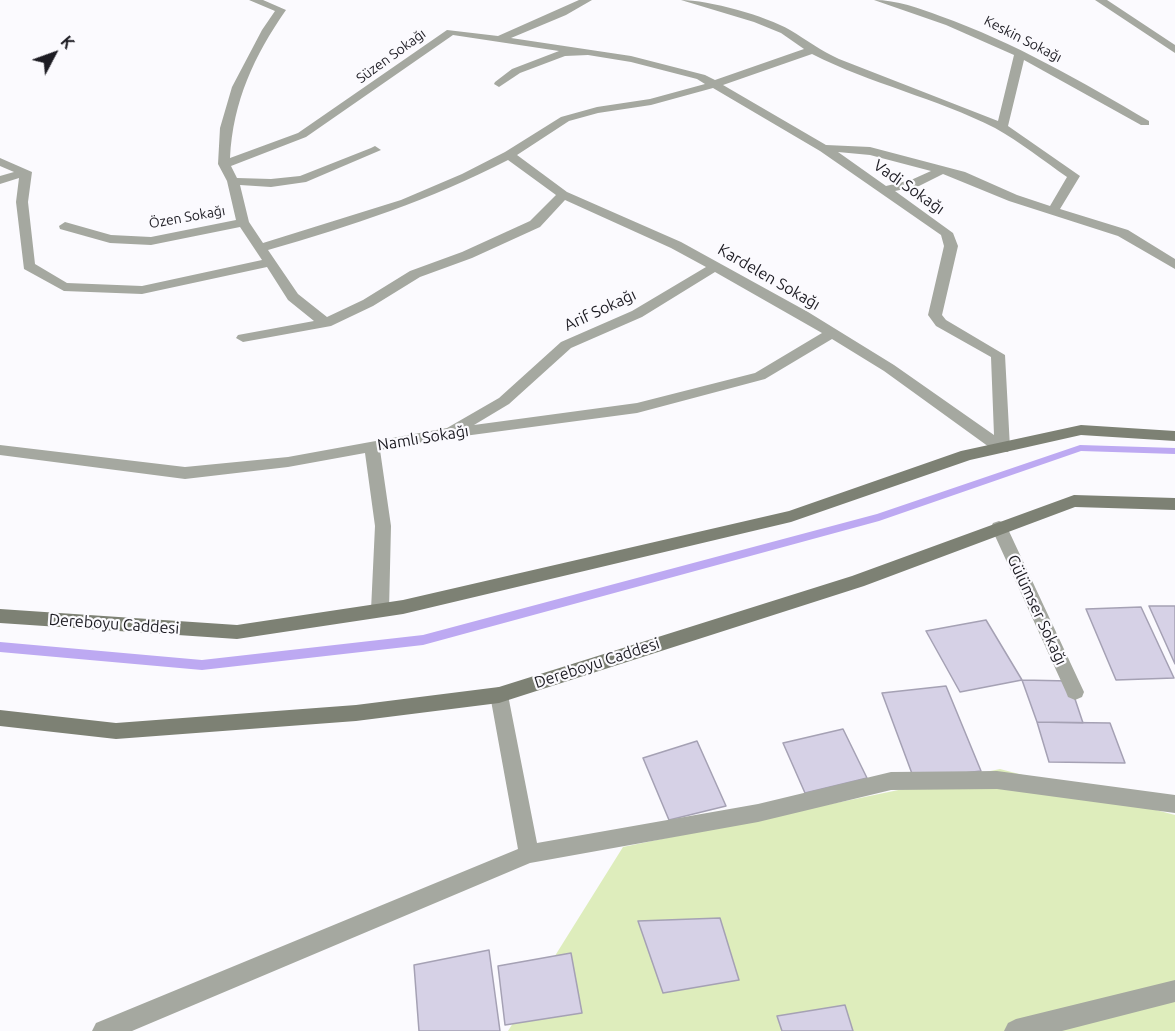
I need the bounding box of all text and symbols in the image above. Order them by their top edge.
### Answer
street label: Keskin Sokağı [981,12,1065,66]
north arrow [24,24,84,84]
street label: Süzen Sokağı [353,25,429,87]
text: K [57,32,78,52]
street label: Vadi Sokağı [870,156,948,218]
street label: Özen Sokağı [147,202,227,232]
street label: Kardelen Sokağı [714,240,824,314]
street label: Arif Sokağı [561,285,639,335]
street label: Namlı Sokağı [376,421,470,455]
street label: Gülümser Sokağı [1003,552,1071,668]
street label: Dereboyu Caddesi [48,610,180,638]
street label: Dereboyu Caddesi [532,634,662,692]

